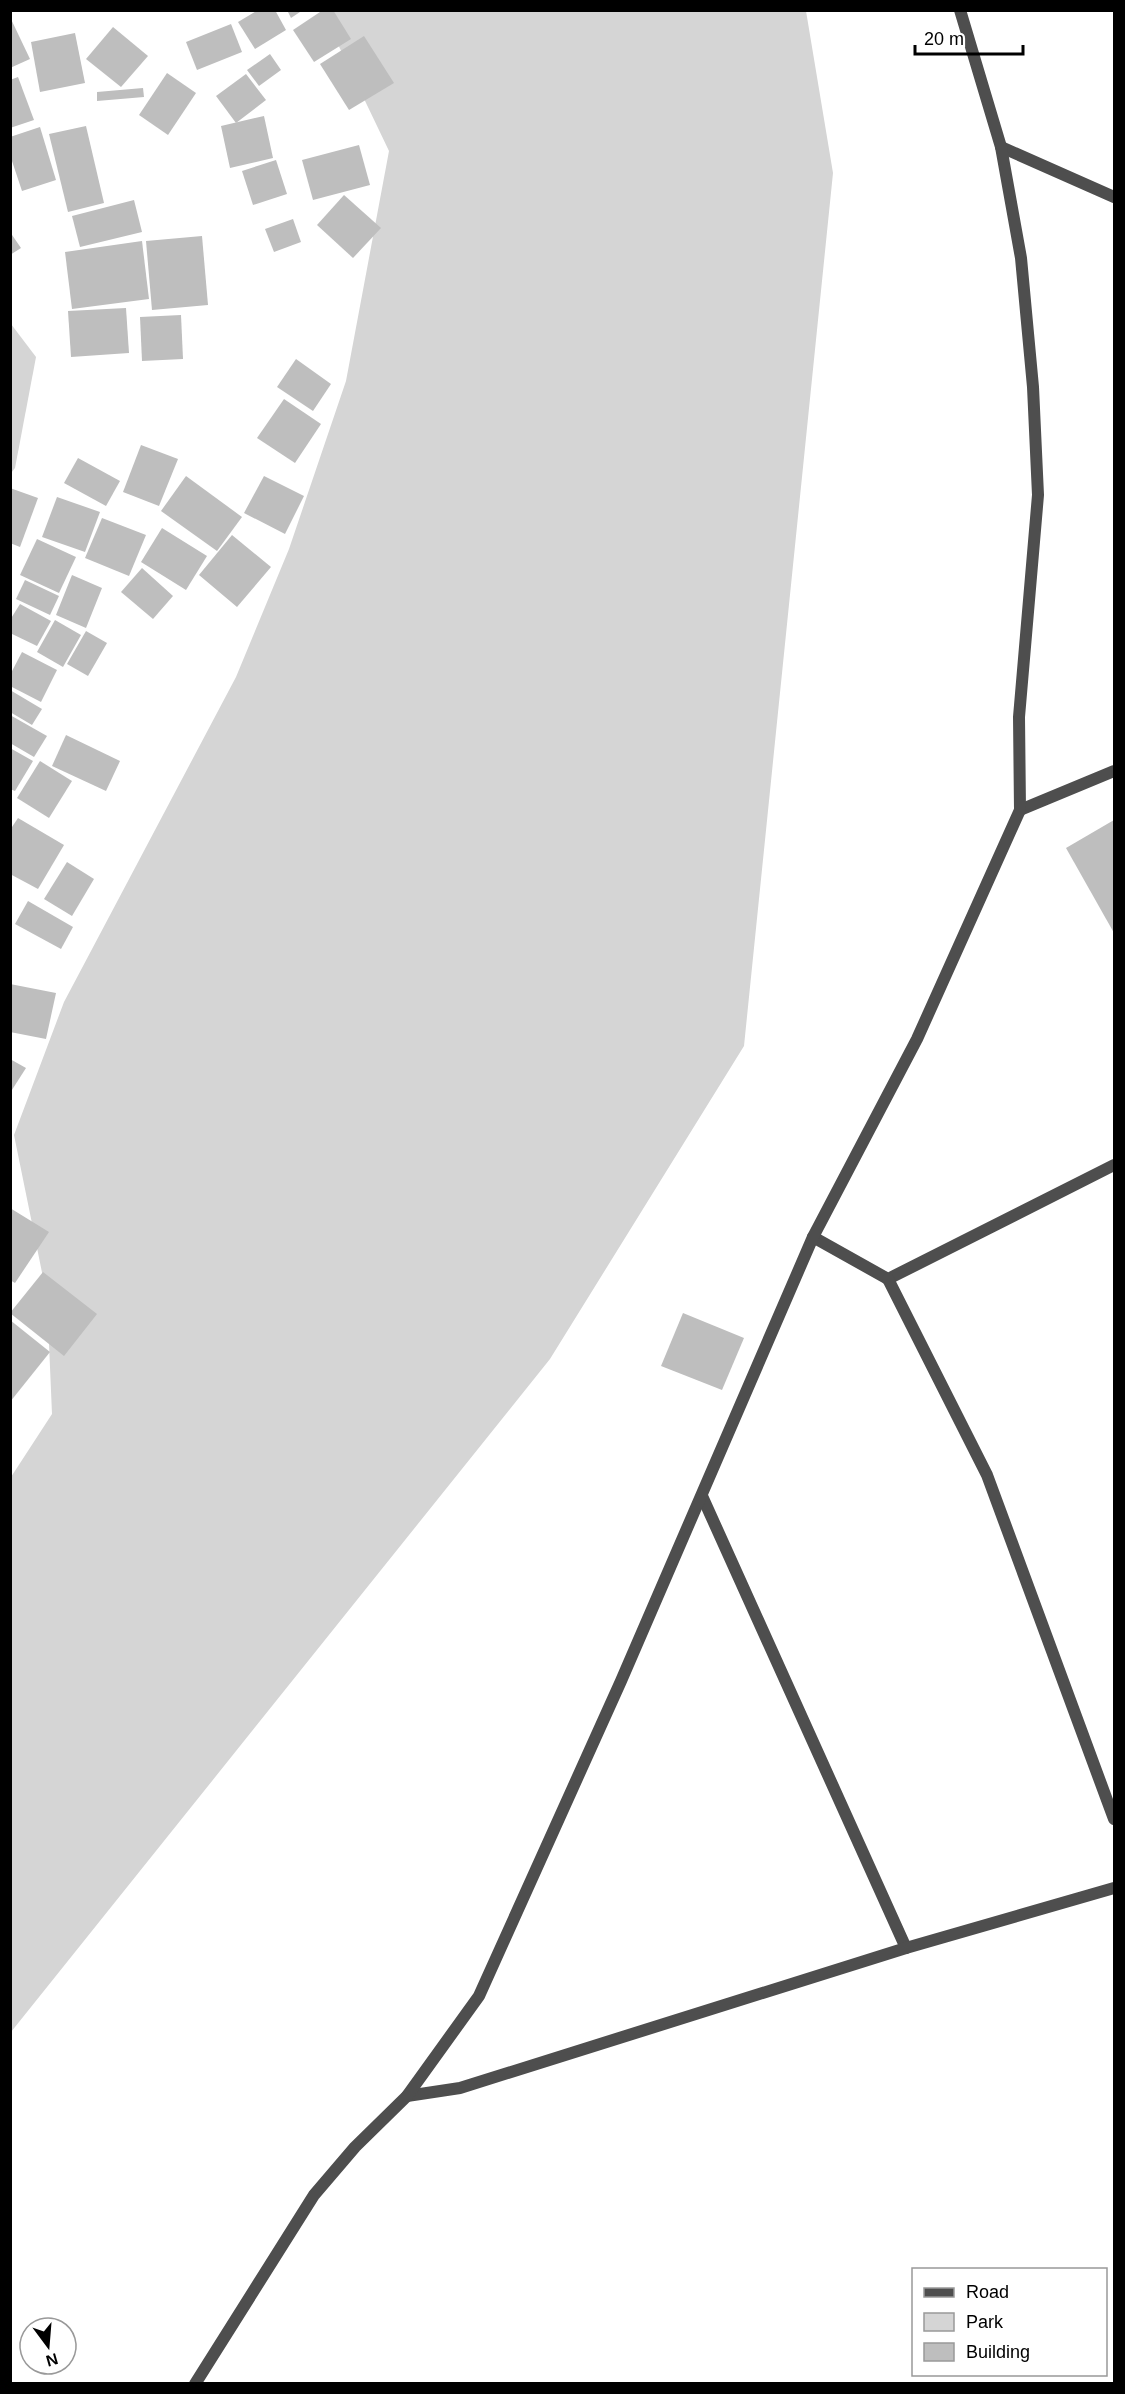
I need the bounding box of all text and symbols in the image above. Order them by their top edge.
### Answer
scale bar [915,18,1023,56]
text: 20 m [924,29,964,49]
legend [912,2268,1107,2376]
text: Road [966,2282,1009,2302]
text: Park [966,2312,1004,2332]
north arrow [18,2316,78,2376]
text: Building [966,2342,1030,2362]
text: N [44,2350,60,2370]

